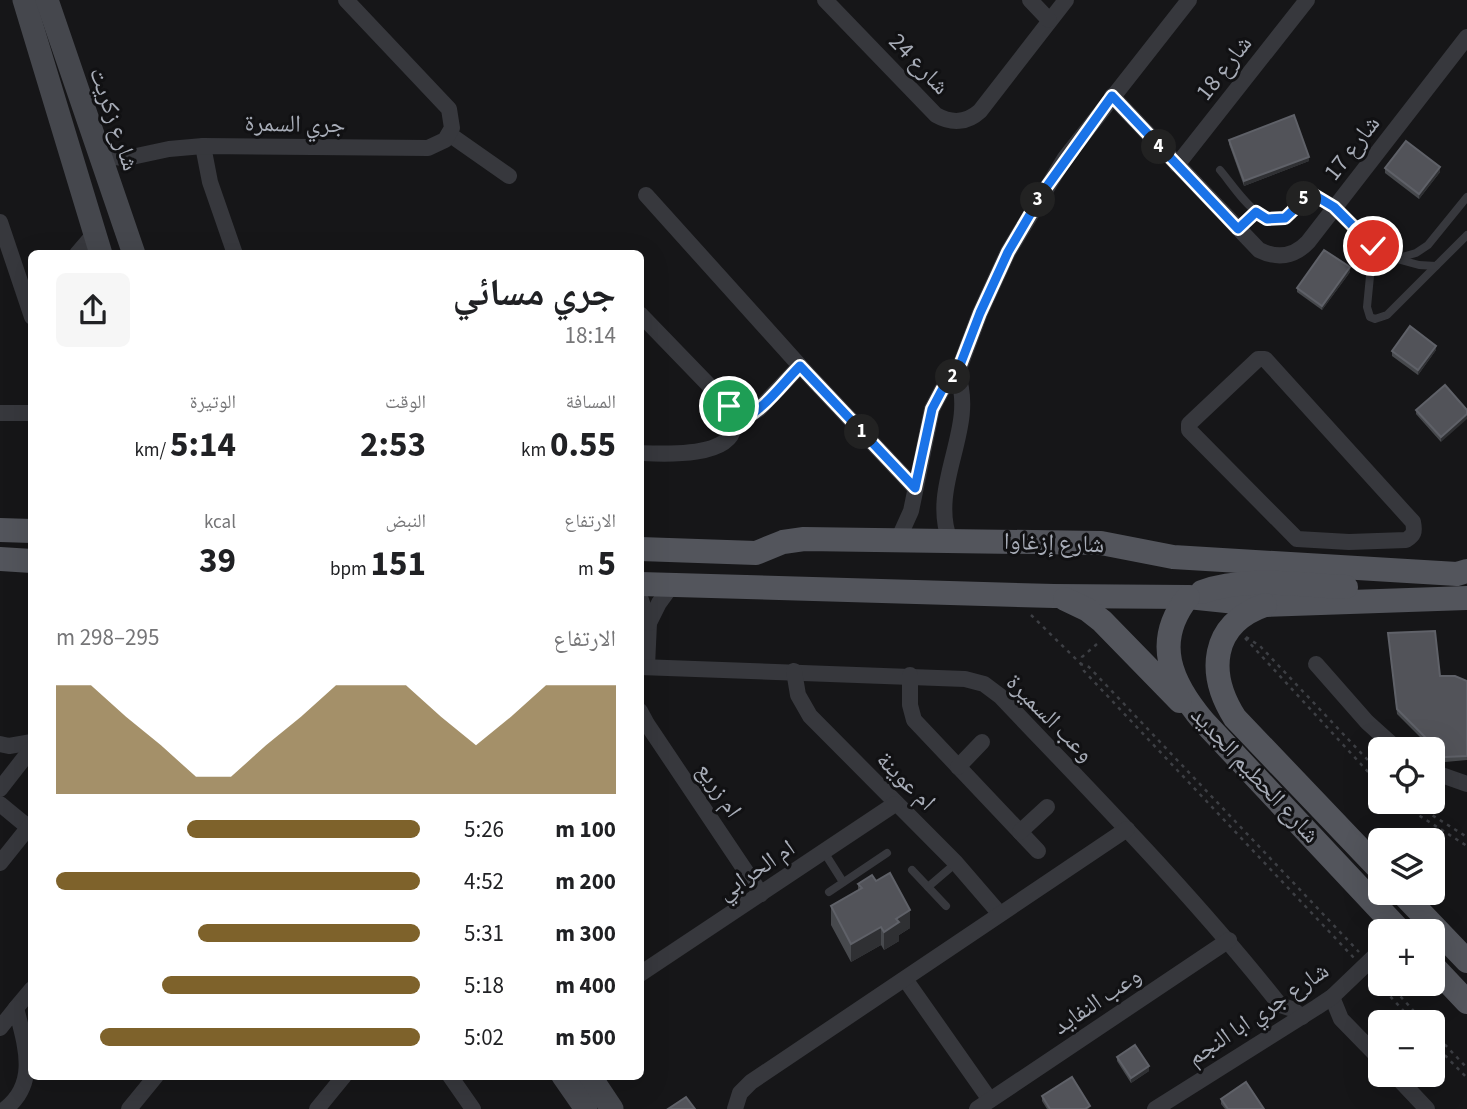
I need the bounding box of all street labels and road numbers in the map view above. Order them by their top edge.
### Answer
street label: شارع 24 [881,25,957,103]
street label: شارع 18 [1187,28,1261,108]
street label: شارع زكريت [80,63,148,175]
street label: جري السمرة [244,106,346,143]
street label: شارع 17 [1315,108,1389,188]
street label: شارع إزغاوا [1003,524,1105,562]
street label: وعب السميرة [998,666,1102,770]
street label: شارع الحطيم الجديد [1182,699,1328,851]
street label: ام عوينة [868,743,944,819]
street label: ام زريع [688,755,750,825]
street label: ام الحرابي [710,831,803,910]
street label: شارع جري ابا النجم [1180,953,1337,1075]
street label: وعب النفايد [1046,958,1148,1044]

